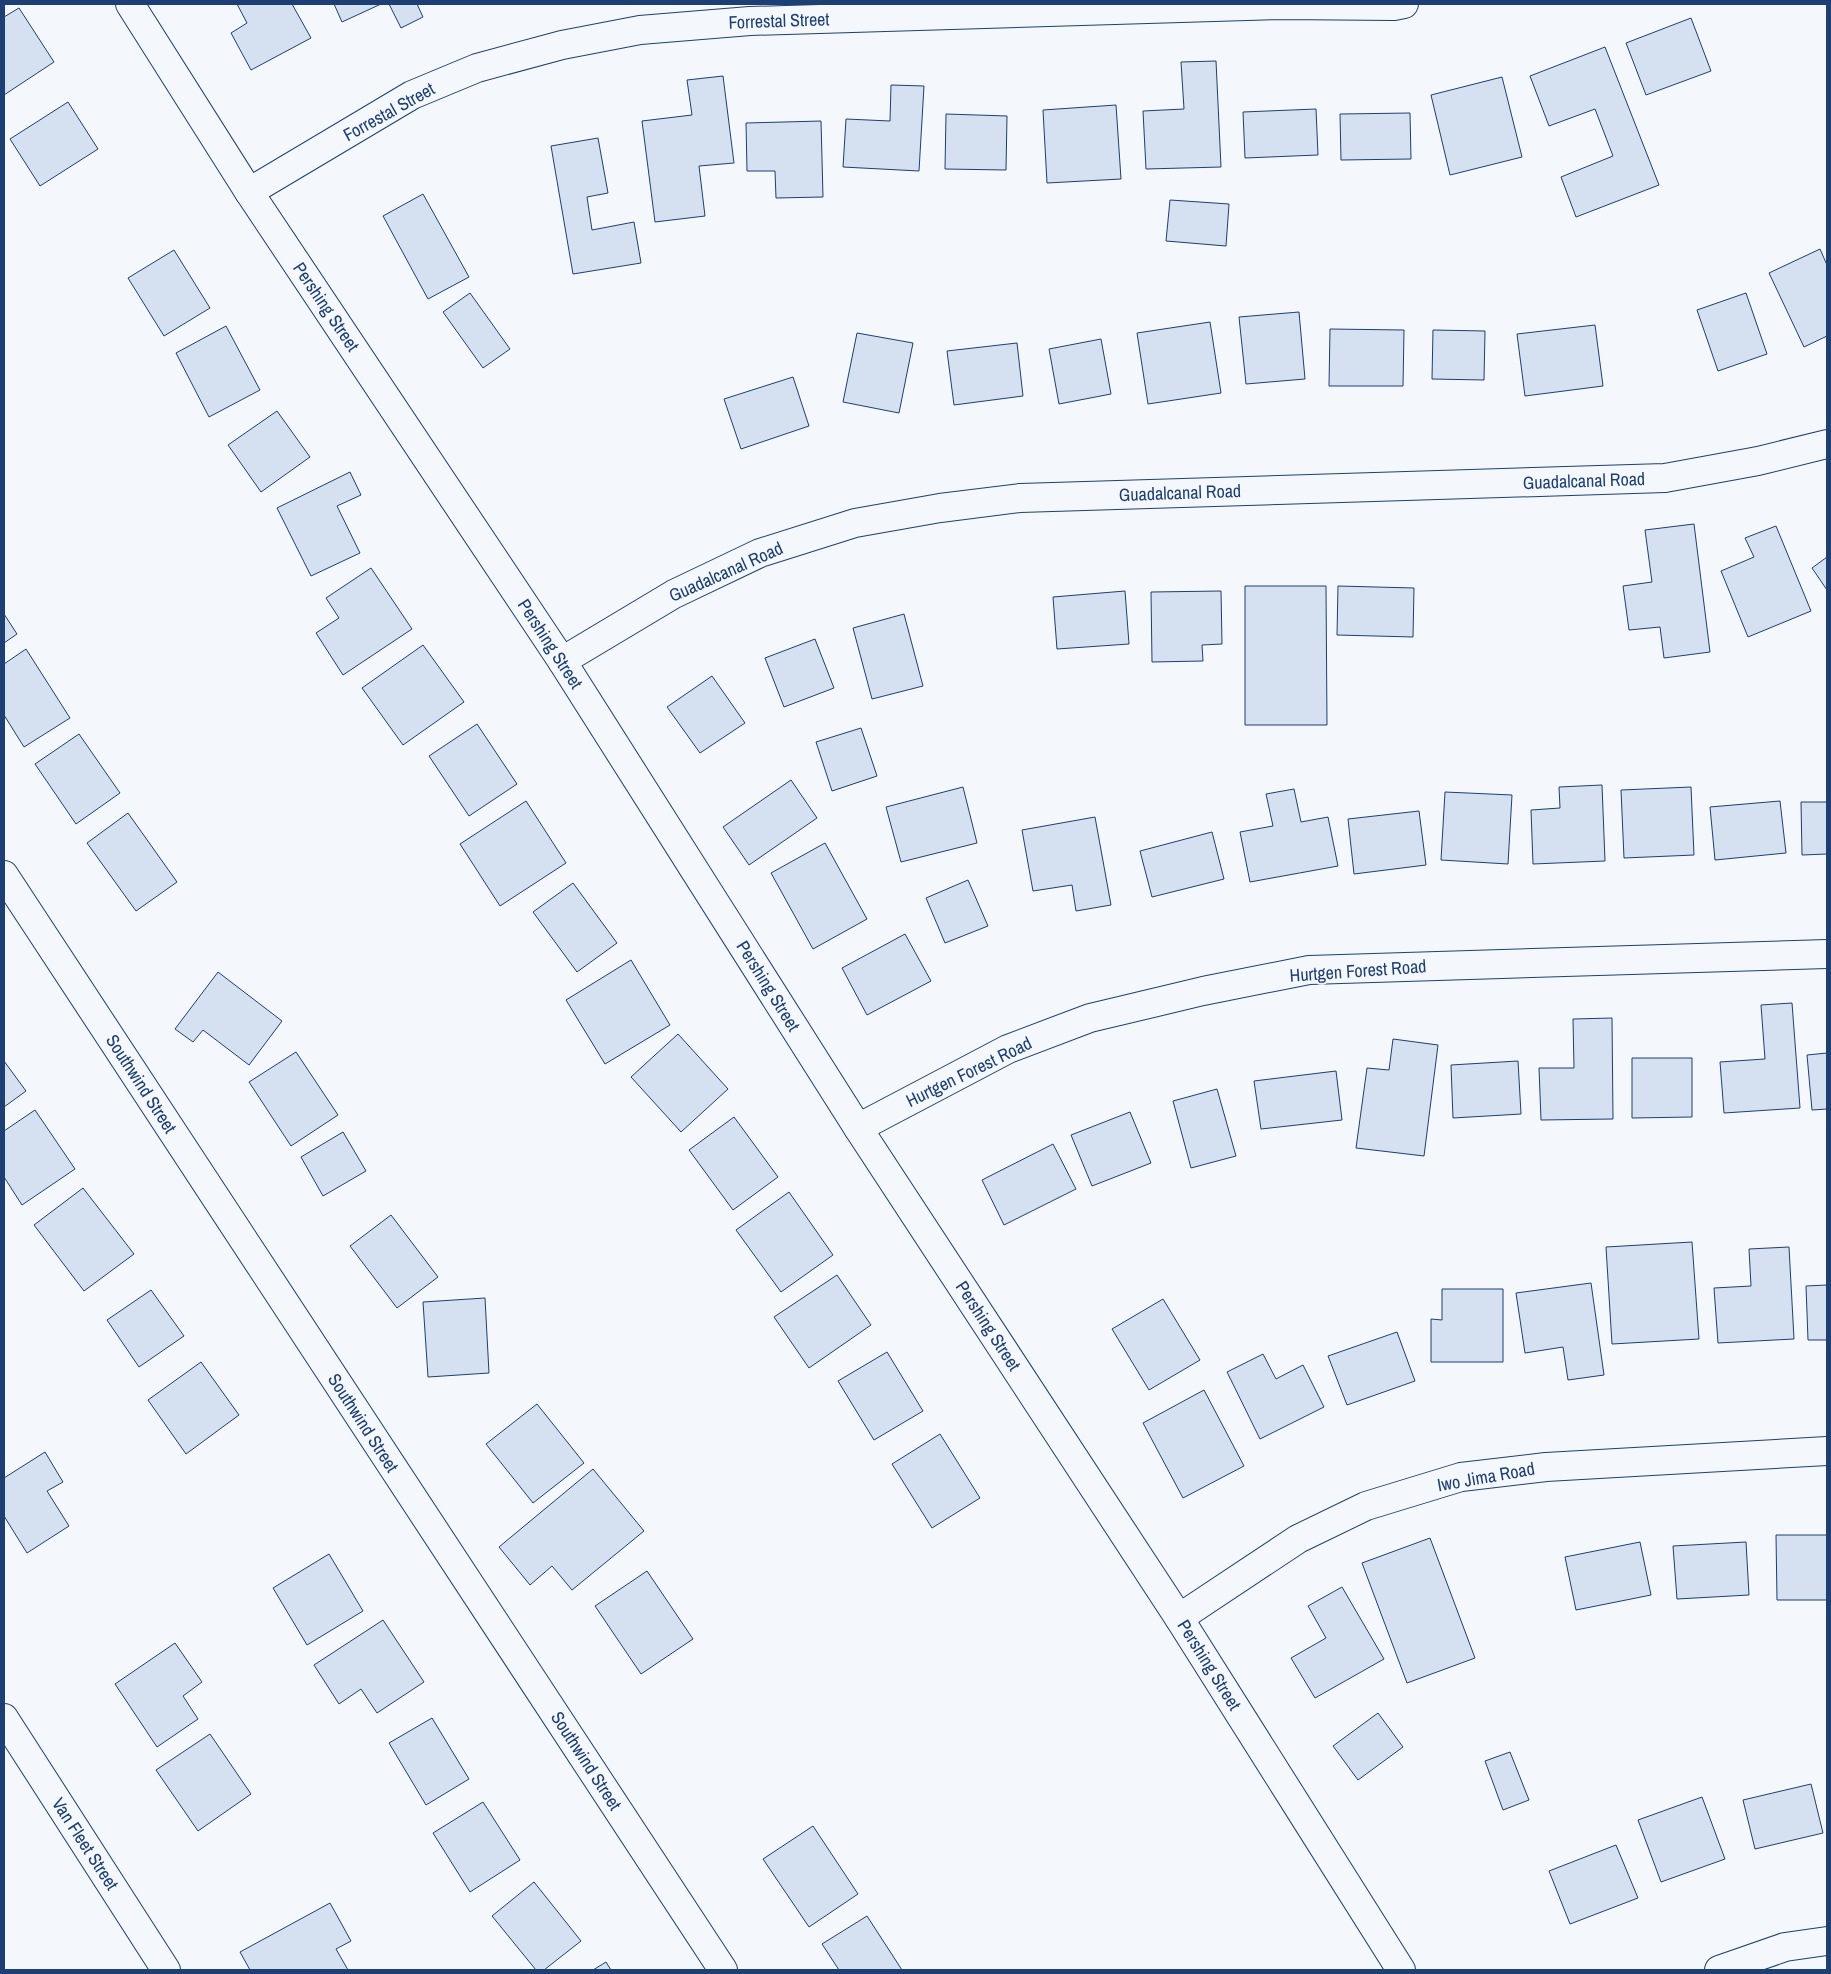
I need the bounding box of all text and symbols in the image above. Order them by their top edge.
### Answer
street label: Forrestal Street [728,6,830,35]
street label: Forrestal Street [339,76,439,147]
street label: Pershing Street [287,257,365,356]
street label: Guadalcanal Road [1522,466,1646,495]
street label: Guadalcanal Road [1118,478,1242,507]
street label: Guadalcanal Road [665,535,787,608]
street label: Pershing Street [512,594,589,694]
street label: Pershing Street [731,936,806,1036]
street label: Hurtgen Forest Road [1289,953,1427,988]
street label: Southwind Street [100,1029,183,1138]
street label: Hurtgen Forest Road [902,1030,1036,1113]
street label: Pershing Street [950,1276,1027,1376]
street label: Southwind Street [322,1368,405,1477]
street label: Iwo Jima Road [1435,1456,1537,1497]
street label: Pershing Street [1172,1615,1247,1715]
street label: Southwind Street [545,1706,628,1815]
street label: Van Fleet Street [46,1793,125,1895]

